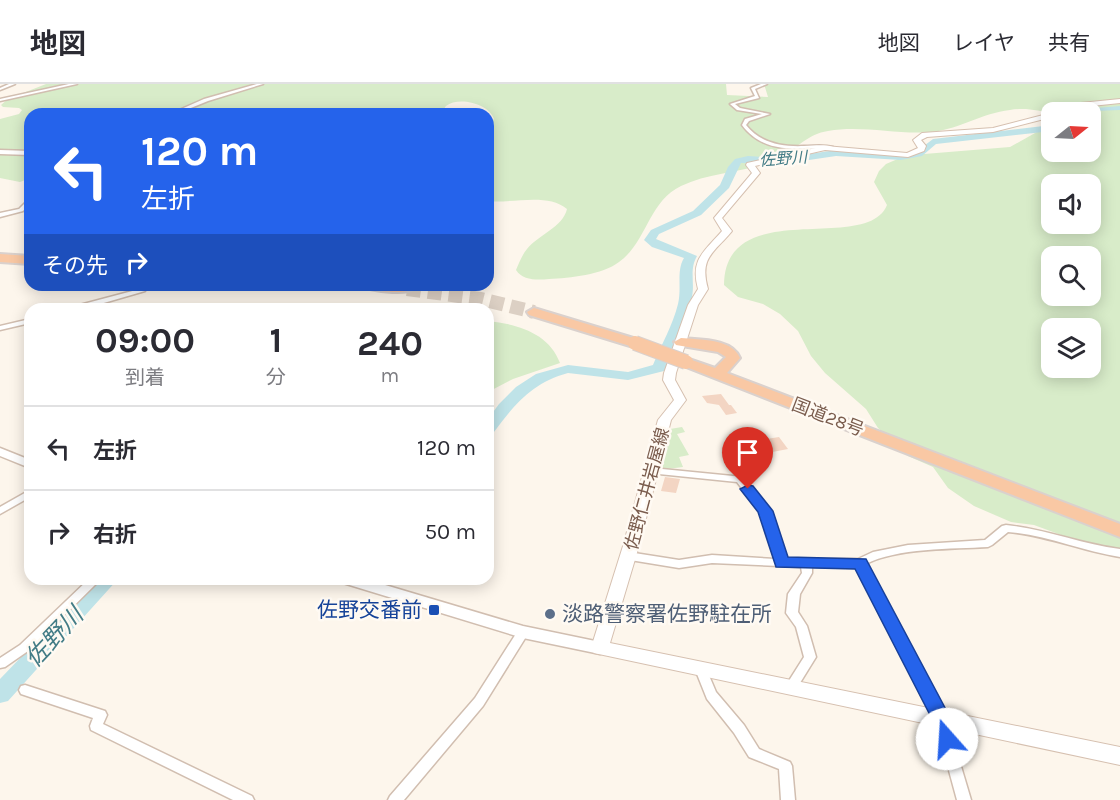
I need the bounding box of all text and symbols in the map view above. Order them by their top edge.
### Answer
text: 地図 [30,27,86,60]
text: 地図 [878,31,920,55]
text: レイヤ [953,31,1015,55]
text: 共有 [1048,31,1090,55]
north arrow [1041,102,1101,162]
map controls [1041,102,1101,378]
text: 120 m [141,126,258,176]
icon: left [42,132,120,210]
water label: 佐野川 [758,147,810,170]
button: sound [1041,174,1101,234]
text: 左折 [141,183,195,215]
icon: right [120,246,153,279]
button: search [1041,246,1101,306]
text: その先 [42,253,108,279]
button: layers [1041,318,1101,378]
text: 09:00 [95,319,195,361]
text: 1 [270,319,282,361]
text: 240 [357,322,423,364]
text: m [381,364,399,387]
text: 到着 [125,366,165,389]
text: 分 [266,366,286,389]
street label: 国道28号 [789,393,867,441]
street label: 佐野仁井岩屋線 [620,425,674,553]
pin [722,427,773,489]
icon: left [42,432,75,465]
text: 120 m [417,435,476,461]
icon: arrive [731,436,764,469]
text: 左折 [93,438,137,464]
icon: right [42,516,75,549]
text: 50 m [425,519,476,545]
text: 右折 [93,522,137,548]
place label: 佐野交番前 [317,598,422,622]
water label: 佐野川 [19,599,91,673]
place label: 淡路警察署佐野駐在所 [562,602,772,626]
marker: 佐野交番前 [427,603,441,617]
marker: 淡路警察署佐野駐在所 [543,607,557,621]
position arrow [915,707,979,771]

